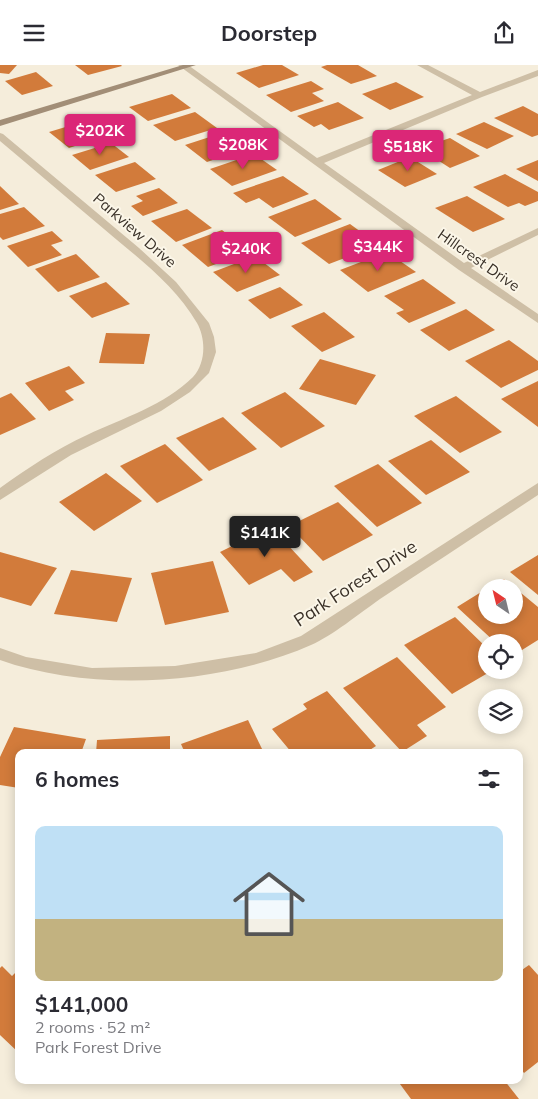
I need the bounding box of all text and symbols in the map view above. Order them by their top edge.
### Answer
icon: menu [20,19,48,47]
text: Doorstep [221,19,317,47]
icon: share [490,19,518,47]
pin: $202K [65,113,135,156]
text: $202K [75,120,125,140]
pin: $208K [208,127,278,170]
pin: $518K [373,129,443,172]
text: $208K [218,134,268,154]
text: $518K [383,136,433,156]
street label: Parkview Drive [89,189,181,271]
street label: Hillcrest Drive [434,225,524,295]
pin: $344K [343,229,413,272]
pin: $240K [211,231,281,274]
text: $344K [353,236,403,256]
text: $240K [221,238,271,258]
pin: $141K [230,515,300,558]
text: $141K [240,522,290,542]
street label: Park Forest Drive [289,535,421,631]
north arrow [478,579,522,624]
map controls [478,579,523,734]
button: locate [478,634,523,679]
button: layers [478,689,523,734]
icon: filters [475,765,503,793]
text: 6 homes [35,766,119,792]
icon: home [224,859,314,949]
text: $141,000 [35,991,128,1017]
text: 2 rooms · 52 m² [35,1017,150,1037]
text: Park Forest Drive [35,1037,161,1057]

